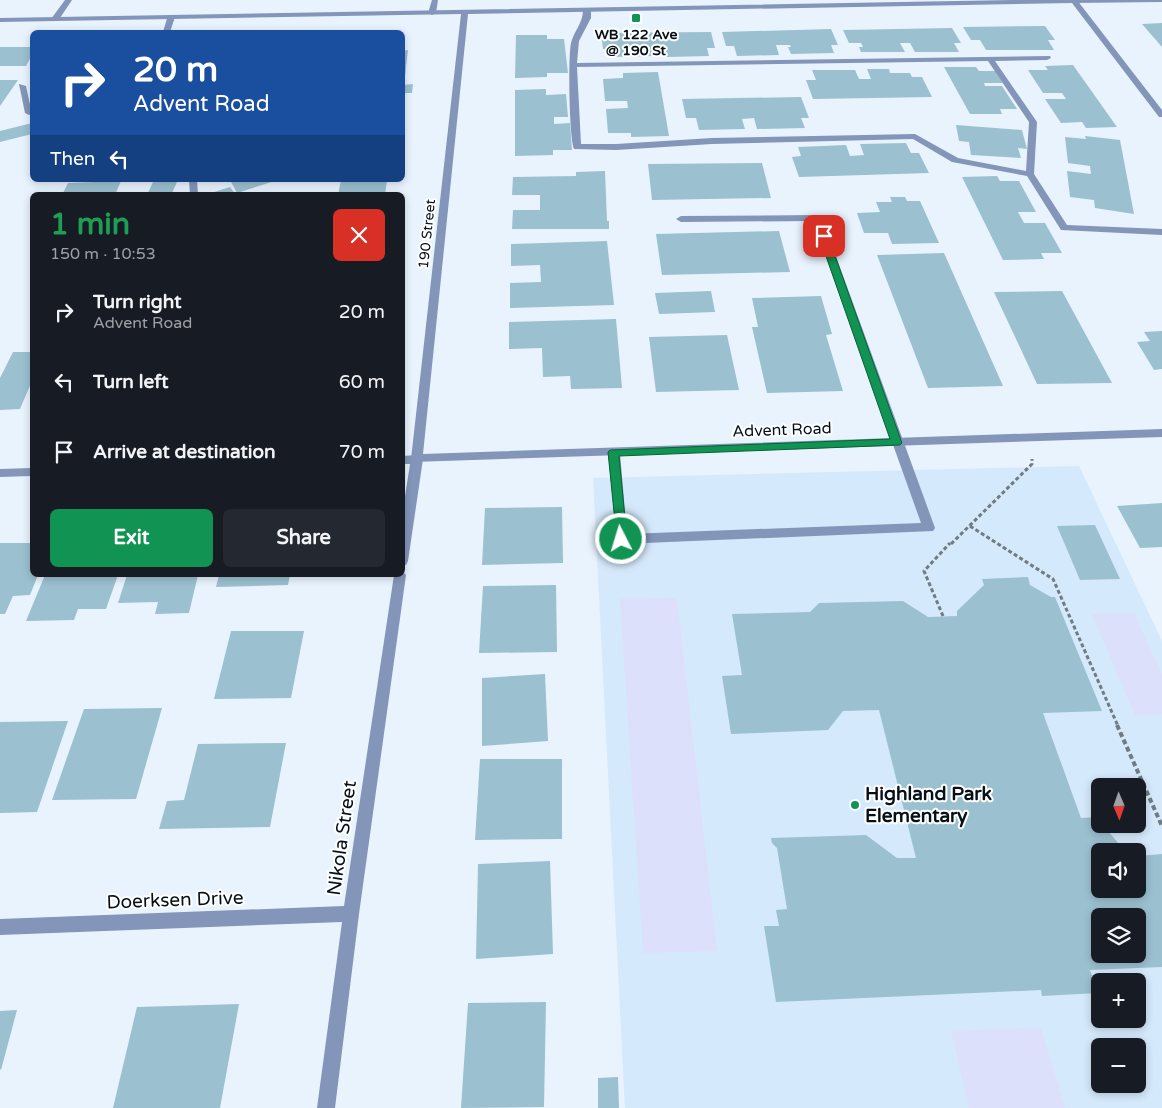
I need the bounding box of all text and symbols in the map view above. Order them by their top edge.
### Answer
marker: WB 122 Ave @ 190 St [630,12,642,24]
place label: WB 122 Ave @ 190 St [595,26,677,59]
text: 20 m [133,49,218,91]
icon: right [50,50,115,115]
text: Advent Road [133,91,270,117]
icon: left [105,145,133,173]
text: Then [50,148,95,170]
street label: 190 Street [415,198,439,270]
text: 1 min [50,206,130,243]
button: close [333,209,385,261]
pin [803,215,845,257]
icon: arrive [810,222,838,250]
text: 150 m · 10:53 [50,244,156,264]
text: Turn right [93,291,181,313]
icon: right [50,298,78,326]
text: 20 m [339,301,385,323]
text: Advent Road [93,313,192,333]
icon: left [50,368,78,396]
text: Turn left [93,371,169,393]
text: 60 m [339,371,385,393]
street label: Advent Road [732,418,832,442]
icon: arrive [50,438,78,466]
text: Arrive at destination [93,441,276,463]
text: 70 m [339,441,385,463]
button: Exit [50,509,213,567]
button: Share [223,509,385,567]
position arrow [594,512,646,564]
north arrow [1091,778,1146,832]
map controls [1091,778,1146,1093]
street label: Nikola Street [323,779,361,897]
place label: Highland Park Elementary [865,783,993,828]
marker: Highland Park Elementary [849,799,861,811]
button: sound [1091,843,1146,898]
street label: Doerksen Drive [106,887,244,913]
button: layers [1091,908,1146,963]
button: + [1091,973,1146,1028]
button: − [1091,1038,1146,1093]

